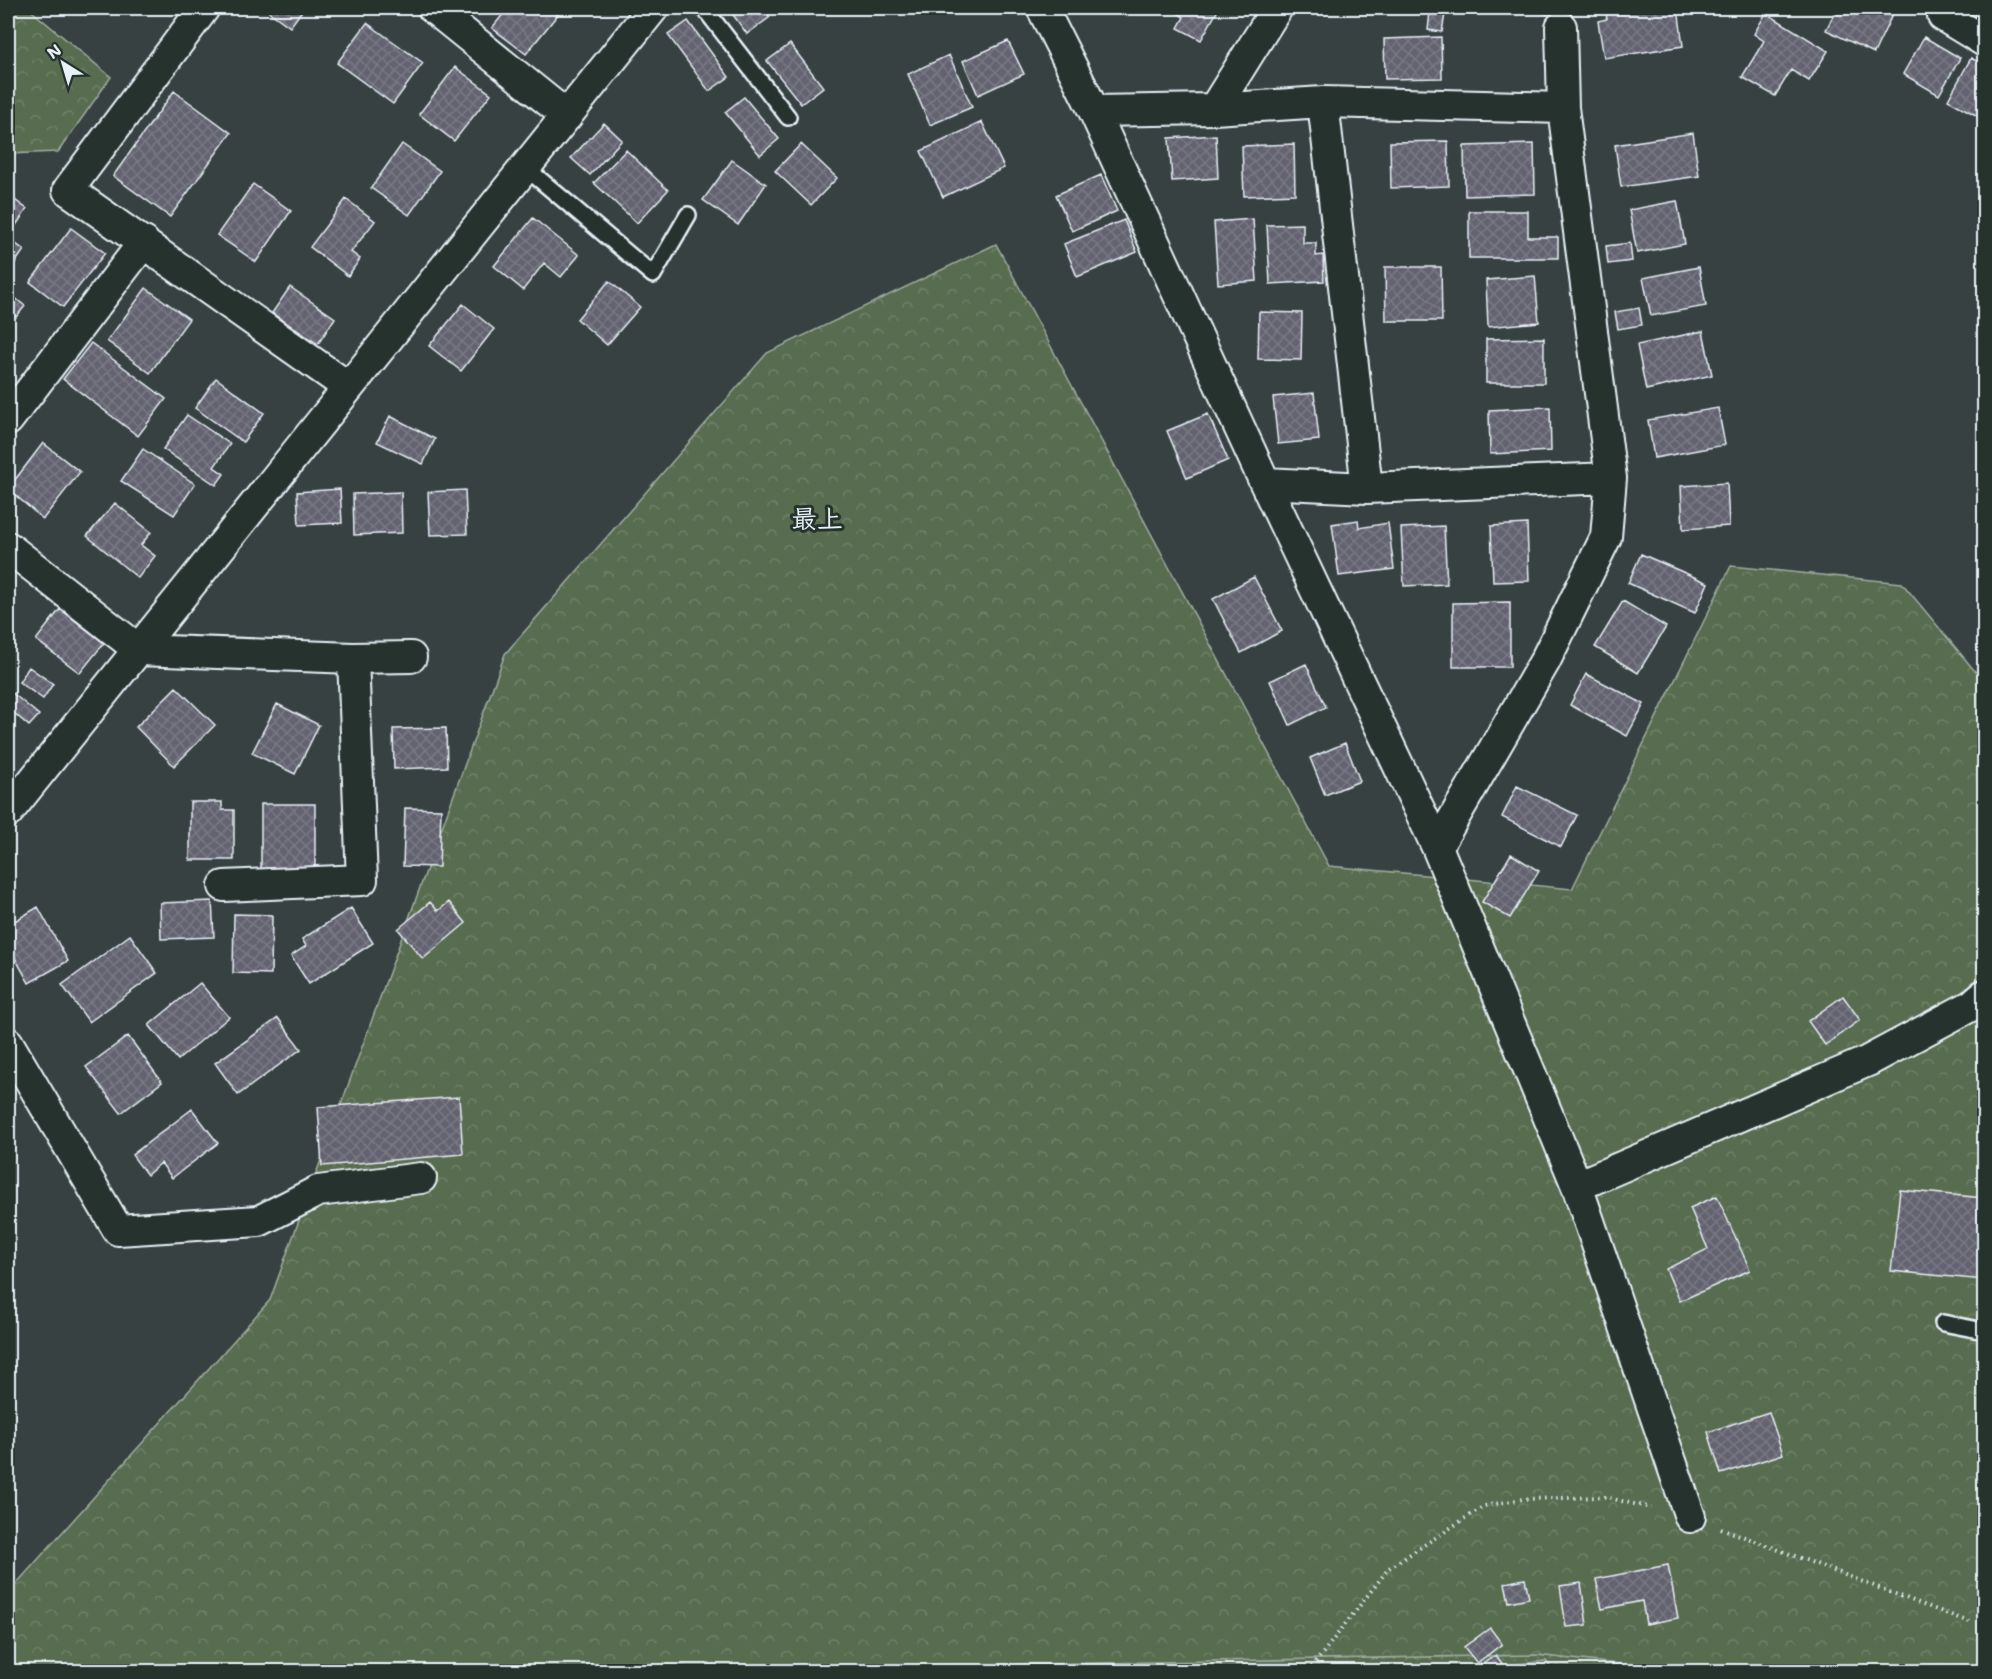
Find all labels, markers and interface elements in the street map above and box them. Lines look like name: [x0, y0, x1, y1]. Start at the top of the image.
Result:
north arrow: [33, 33, 93, 93]
text: N: [43, 39, 66, 64]
district label: 最上: [791, 501, 843, 536]

